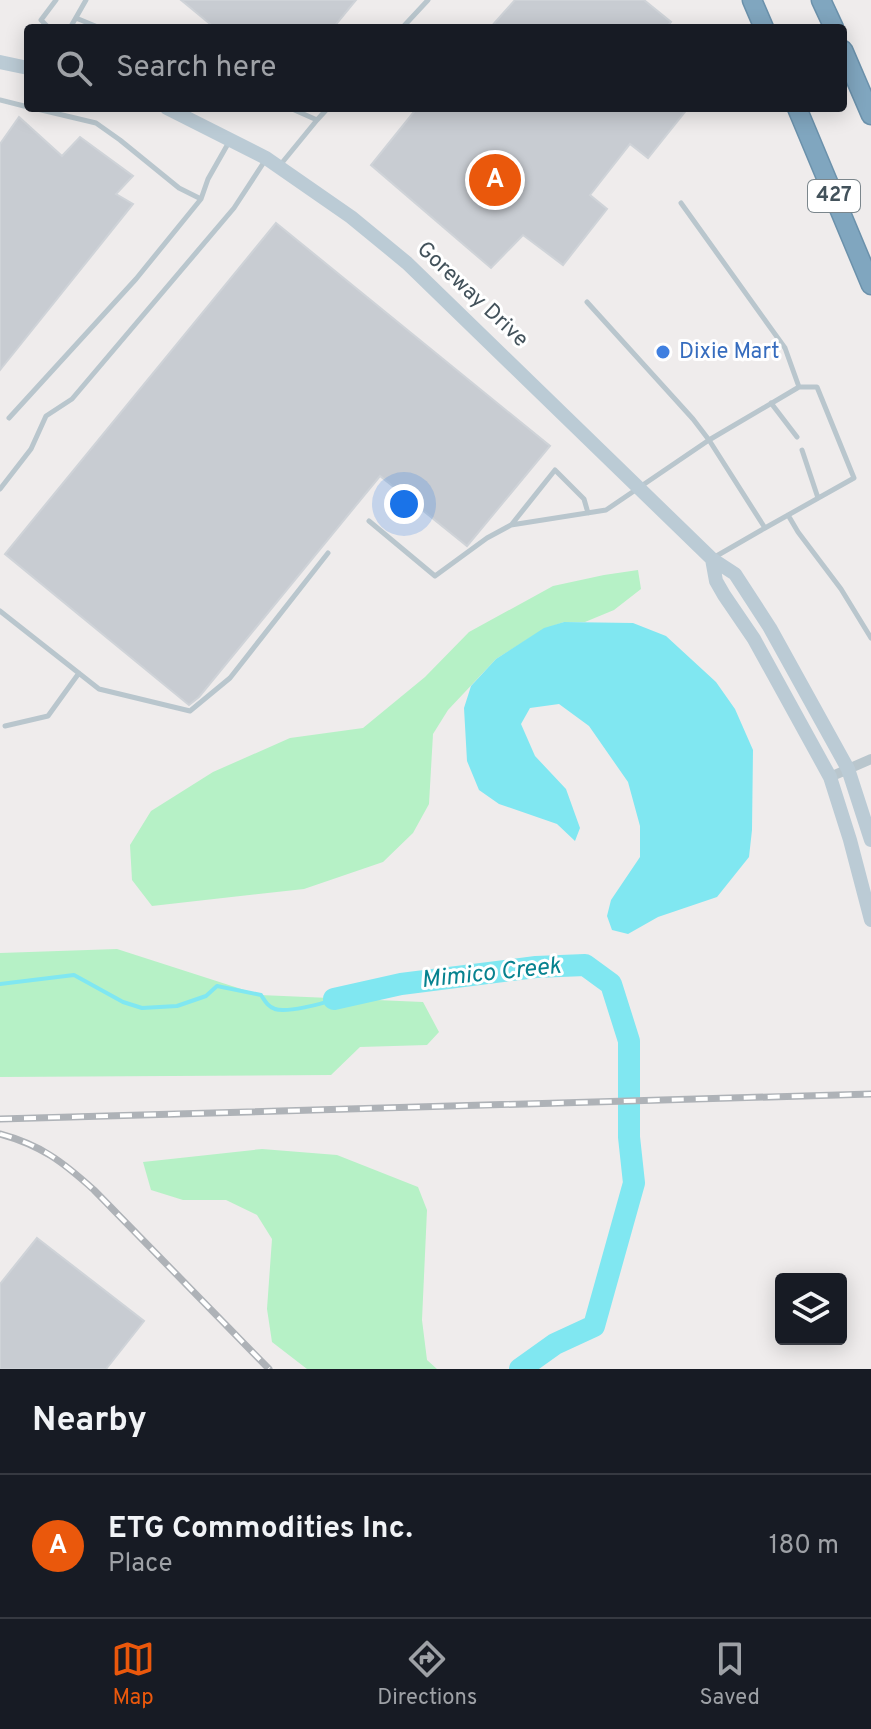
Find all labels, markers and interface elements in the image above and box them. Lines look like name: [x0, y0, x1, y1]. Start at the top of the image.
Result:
search box: [24, 24, 847, 112]
icon: search: [52, 46, 96, 90]
text: Search here: [116, 50, 276, 87]
pin: A: [469, 150, 521, 210]
road number: 427: [808, 180, 860, 212]
street label: Goreway Drive: [411, 236, 533, 354]
place label: Dixie Mart: [679, 339, 780, 366]
marker: Dixie Mart: [654, 343, 672, 361]
your location: [384, 484, 424, 524]
water label: Mimico Creek: [420, 952, 563, 996]
map controls: [775, 1273, 847, 1345]
button: layers: [775, 1273, 847, 1345]
text: Nearby: [32, 1400, 147, 1443]
text: ETG Commodities Inc.: [108, 1511, 413, 1548]
text: A: [49, 1530, 67, 1563]
text: 180 m: [769, 1530, 839, 1563]
text: Place: [108, 1548, 172, 1581]
tab: Map: [111, 1637, 155, 1712]
tab: Directions: [377, 1637, 477, 1712]
tab: Saved: [699, 1637, 760, 1712]

